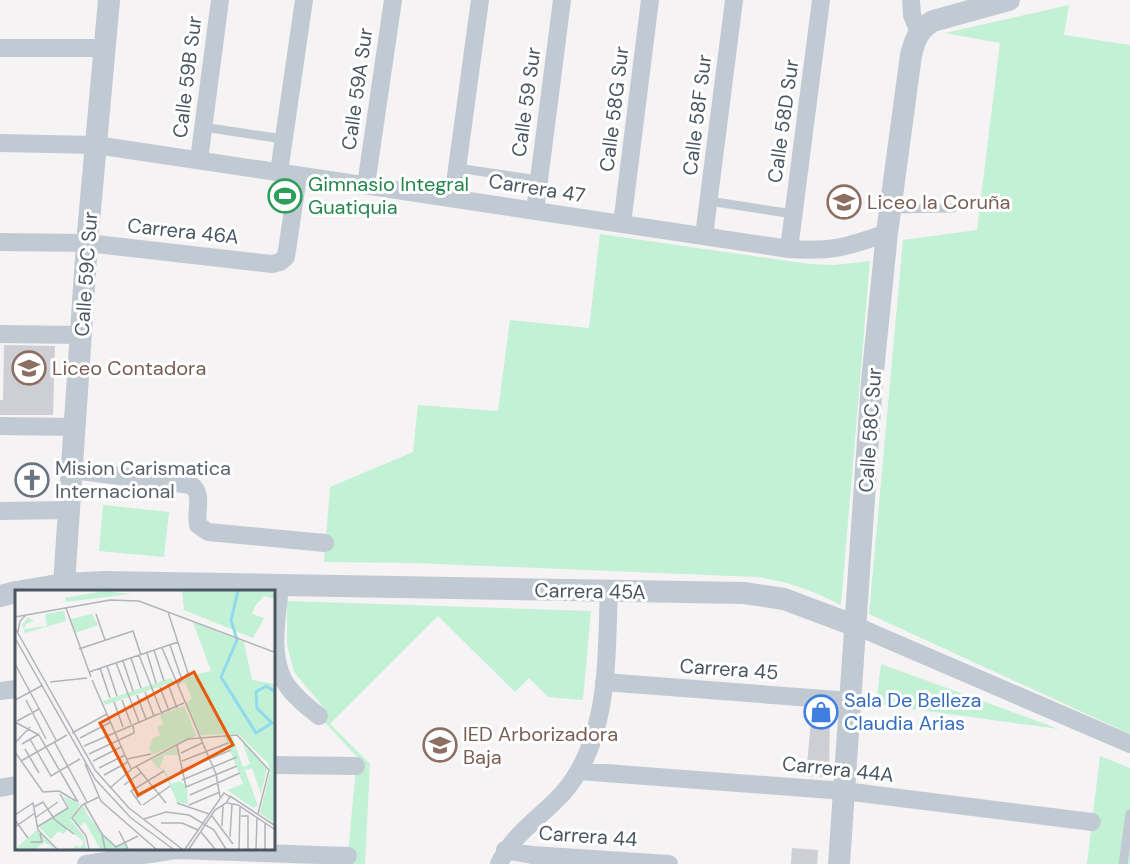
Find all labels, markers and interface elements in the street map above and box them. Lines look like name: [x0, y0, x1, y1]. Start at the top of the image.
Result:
street label: Calle 59B Sur: [167, 14, 207, 140]
street label: Calle 59A Sur: [336, 26, 378, 152]
street label: Calle 59 Sur: [505, 45, 547, 159]
street label: Calle 58G Sur: [593, 45, 635, 173]
street label: Calle 58F Sur: [677, 53, 717, 177]
street label: Calle 58D Sur: [761, 57, 805, 185]
street label: Carrera 47: [487, 168, 587, 208]
place label: Gimnasio Integral Guatiquia: [308, 171, 469, 220]
sports icon: Gimnasio Integral Guatiquia: [267, 178, 303, 214]
school or university icon: Liceo la Coruña: [826, 184, 862, 220]
place label: Liceo la Coruña: [867, 189, 1010, 215]
street label: Calle 59C Sur: [69, 211, 103, 337]
street label: Carrera 46A: [126, 212, 240, 250]
school or university icon: Liceo Contadora: [11, 350, 47, 386]
place label: Liceo Contadora: [52, 355, 206, 381]
street label: Calle 58C Sur: [853, 367, 887, 493]
place label: Mision Carismatica Internacional: [55, 455, 231, 504]
church icon: Mision Carismatica Internacional: [14, 462, 50, 498]
street label: Carrera 45A: [534, 577, 646, 605]
inset map: [15, 590, 274, 849]
street label: Carrera 45: [679, 653, 779, 685]
place label: Sala De Belleza Claudia Arias: [844, 687, 981, 736]
shop icon: Sala De Belleza Claudia Arias: [803, 694, 839, 730]
place label: IED Arborizadora Baja: [463, 721, 618, 770]
school or university icon: IED Arborizadora Baja: [422, 727, 458, 763]
street label: Carrera 44A: [781, 750, 895, 788]
street label: Carrera 44: [538, 820, 638, 852]

